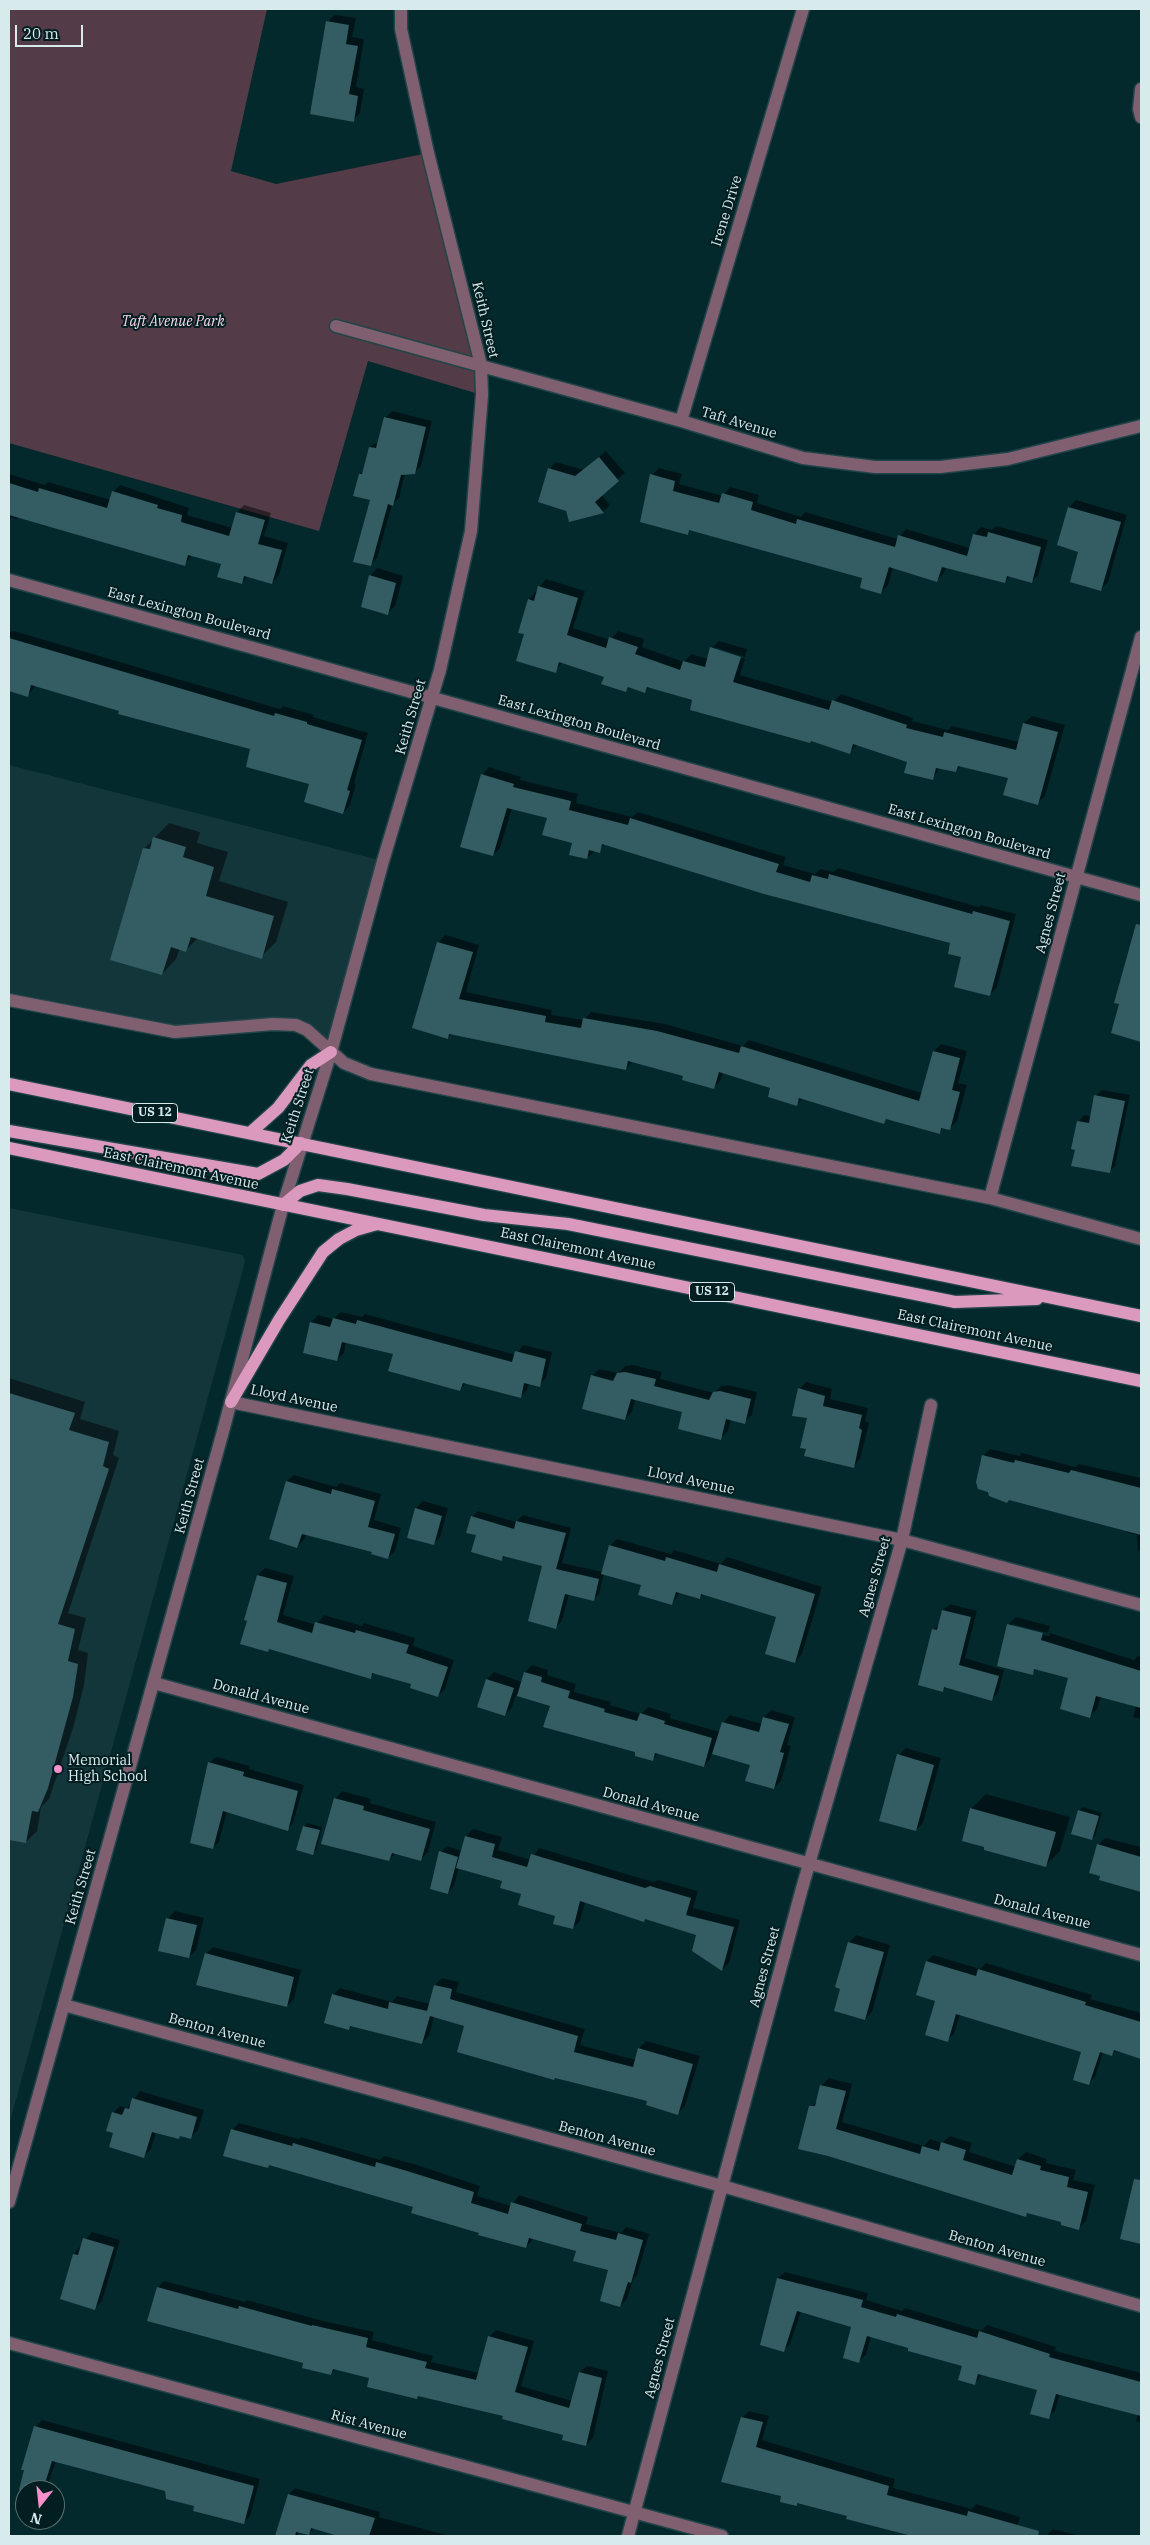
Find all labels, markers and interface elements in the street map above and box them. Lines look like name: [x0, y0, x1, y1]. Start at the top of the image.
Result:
scale bar: [18, 15, 85, 47]
text: 20 m: [23, 24, 59, 43]
street label: Irene Drive: [708, 173, 746, 249]
street label: Keith Street: [468, 280, 502, 360]
park label: Taft Avenue Park: [121, 314, 225, 330]
street label: Taft Avenue: [699, 404, 779, 442]
street label: East Lexington Boulevard: [106, 584, 272, 644]
street label: Keith Street: [392, 677, 430, 757]
street label: East Lexington Boulevard: [496, 692, 662, 754]
street label: East Lexington Boulevard: [886, 801, 1052, 863]
street label: Agnes Street: [1032, 871, 1070, 955]
street label: Keith Street: [278, 1066, 318, 1146]
road number: US 12: [132, 1104, 178, 1122]
street label: East Clairemont Avenue: [102, 1144, 260, 1194]
street label: East Clairemont Avenue: [499, 1224, 657, 1274]
road number: US 12: [690, 1282, 734, 1301]
street label: East Clairemont Avenue: [896, 1306, 1054, 1356]
street label: Lloyd Avenue: [249, 1382, 339, 1416]
street label: Keith Street: [172, 1456, 208, 1536]
street label: Lloyd Avenue: [646, 1464, 736, 1498]
street label: Agnes Street: [855, 1535, 895, 1619]
street label: Donald Avenue: [211, 1676, 311, 1718]
place label: Memorial High School: [68, 1753, 147, 1785]
marker: Memorial High School: [52, 1763, 64, 1775]
street label: Donald Avenue: [601, 1784, 701, 1826]
street label: Keith Street: [62, 1847, 100, 1927]
street label: Donald Avenue: [992, 1891, 1092, 1933]
street label: Agnes Street: [746, 1925, 784, 2009]
street label: Benton Avenue: [166, 2010, 268, 2052]
street label: Benton Avenue: [556, 2118, 658, 2160]
street label: Benton Avenue: [947, 2227, 1047, 2271]
street label: Agnes Street: [641, 2316, 679, 2400]
street label: Rist Avenue: [329, 2407, 409, 2443]
north arrow: [15, 2480, 65, 2530]
text: N: [28, 2508, 44, 2529]

